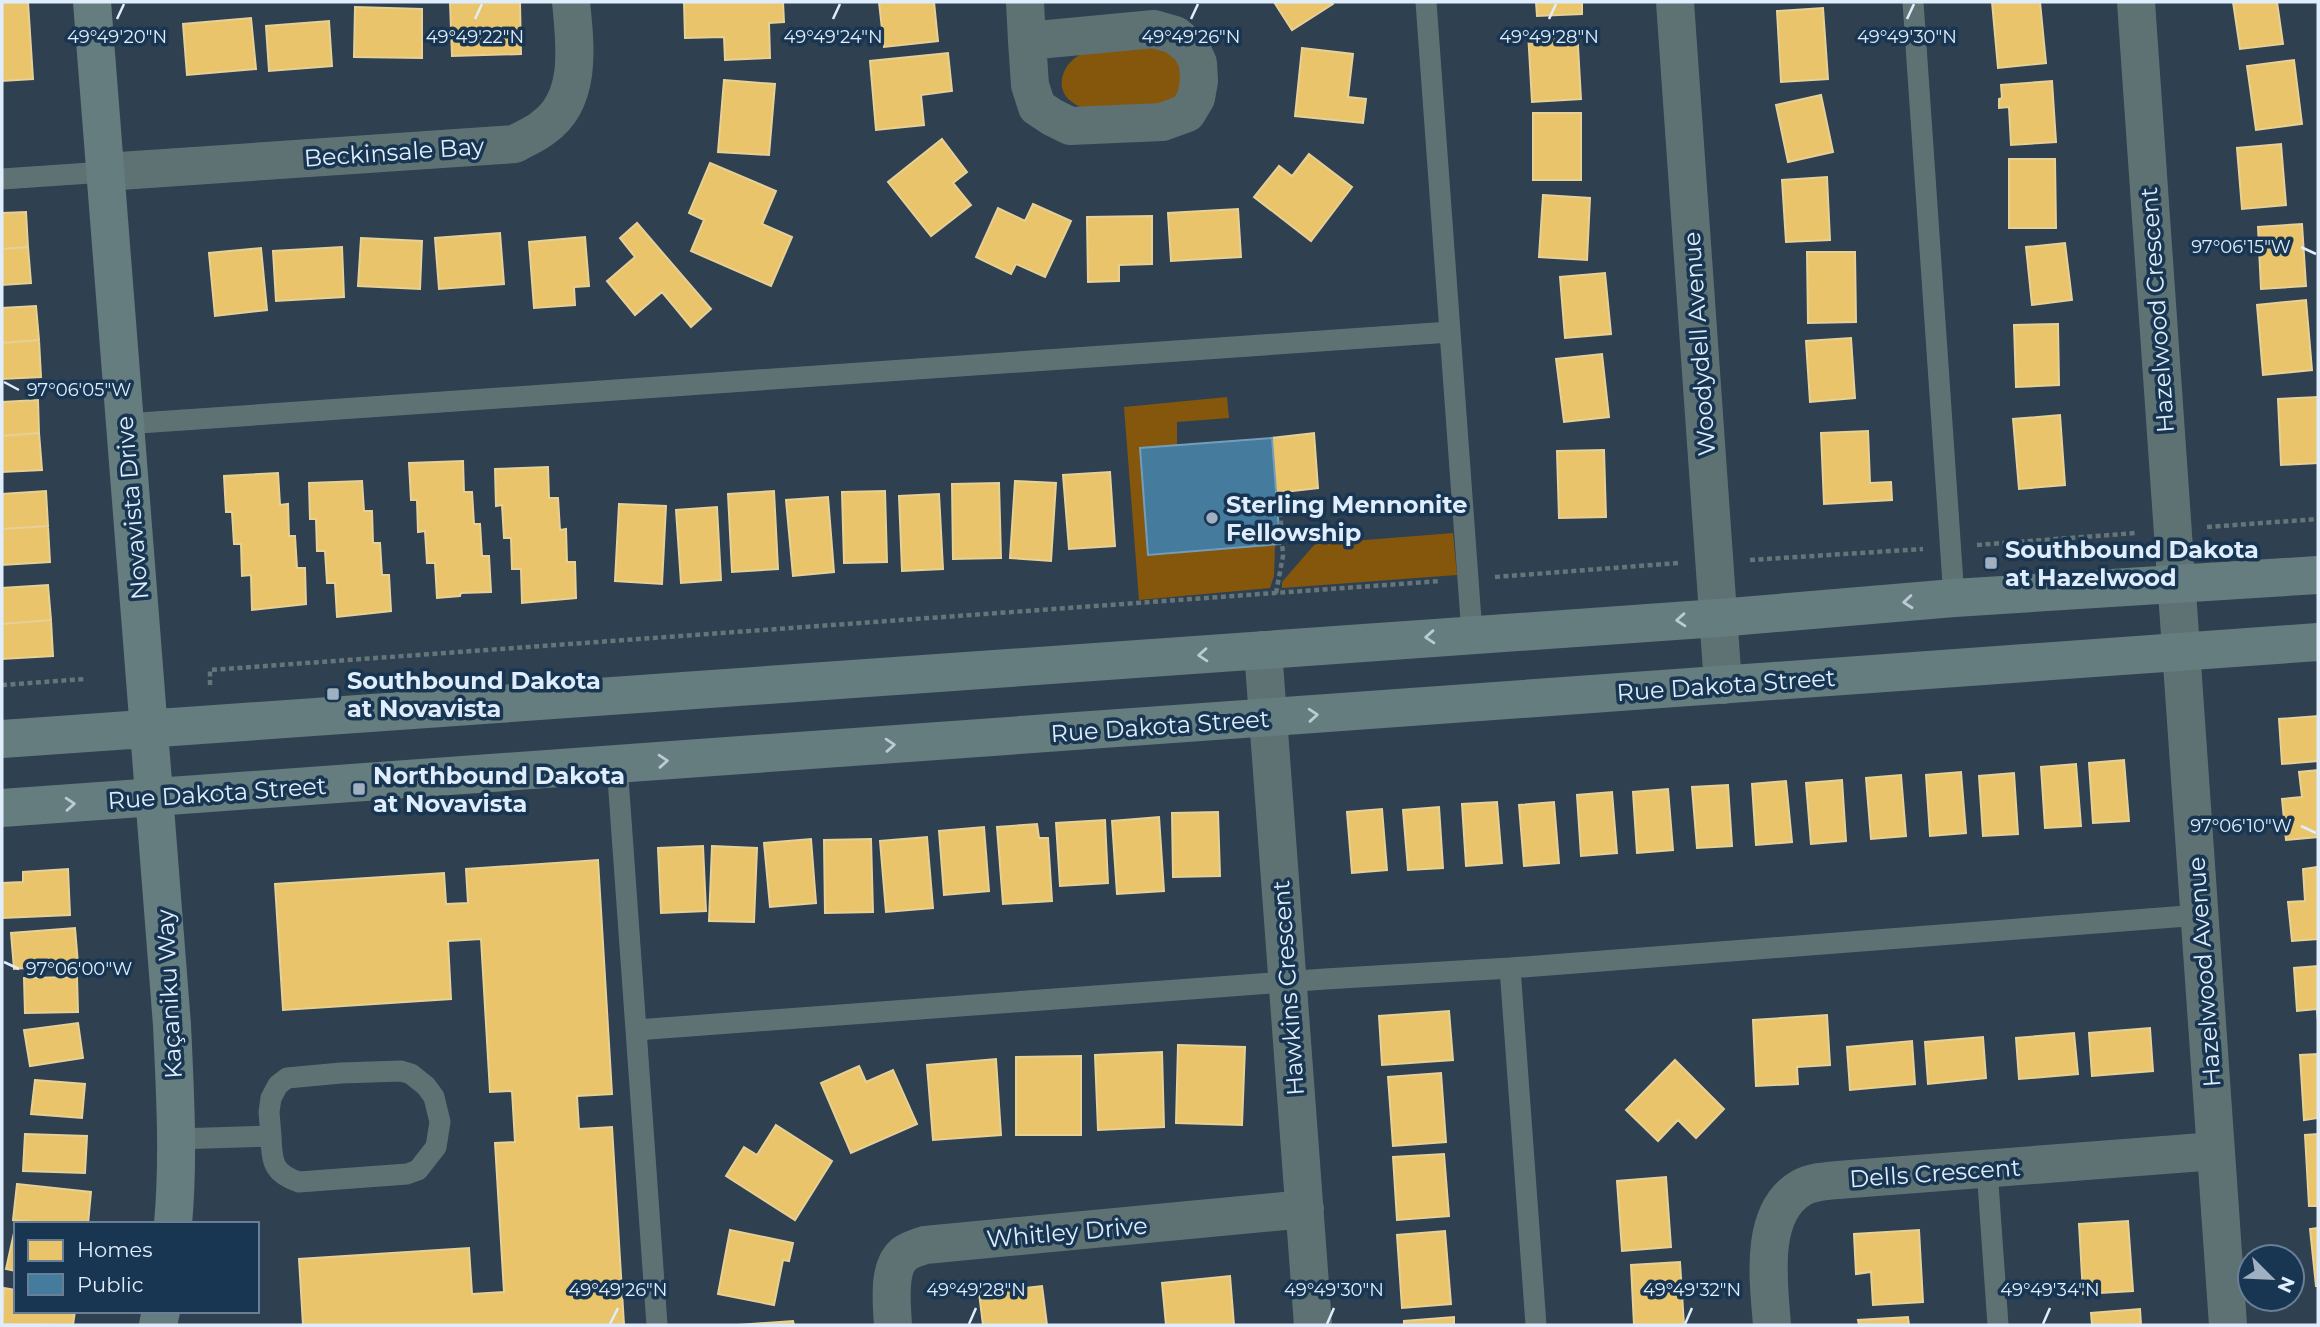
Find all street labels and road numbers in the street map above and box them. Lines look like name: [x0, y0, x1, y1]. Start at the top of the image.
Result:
street label: Beckinsale Bay: [303, 131, 485, 173]
street label: Hazelwood Crescent: [2134, 186, 2180, 434]
street label: Woodydell Avenue: [1677, 231, 1721, 457]
street label: Novavista Drive: [110, 415, 154, 601]
street label: Rue Dakota Street: [1616, 663, 1837, 707]
street label: Rue Dakota Street: [1050, 704, 1271, 748]
street label: Rue Dakota Street: [107, 771, 328, 815]
street label: Hazelwood Avenue: [2181, 856, 2227, 1088]
street label: Hawkins Crescent: [1266, 879, 1310, 1097]
street label: Kaçaniku Way: [150, 908, 188, 1080]
street label: Dells Crescent: [1848, 1153, 2022, 1193]
street label: Whitley Drive: [985, 1211, 1149, 1253]

